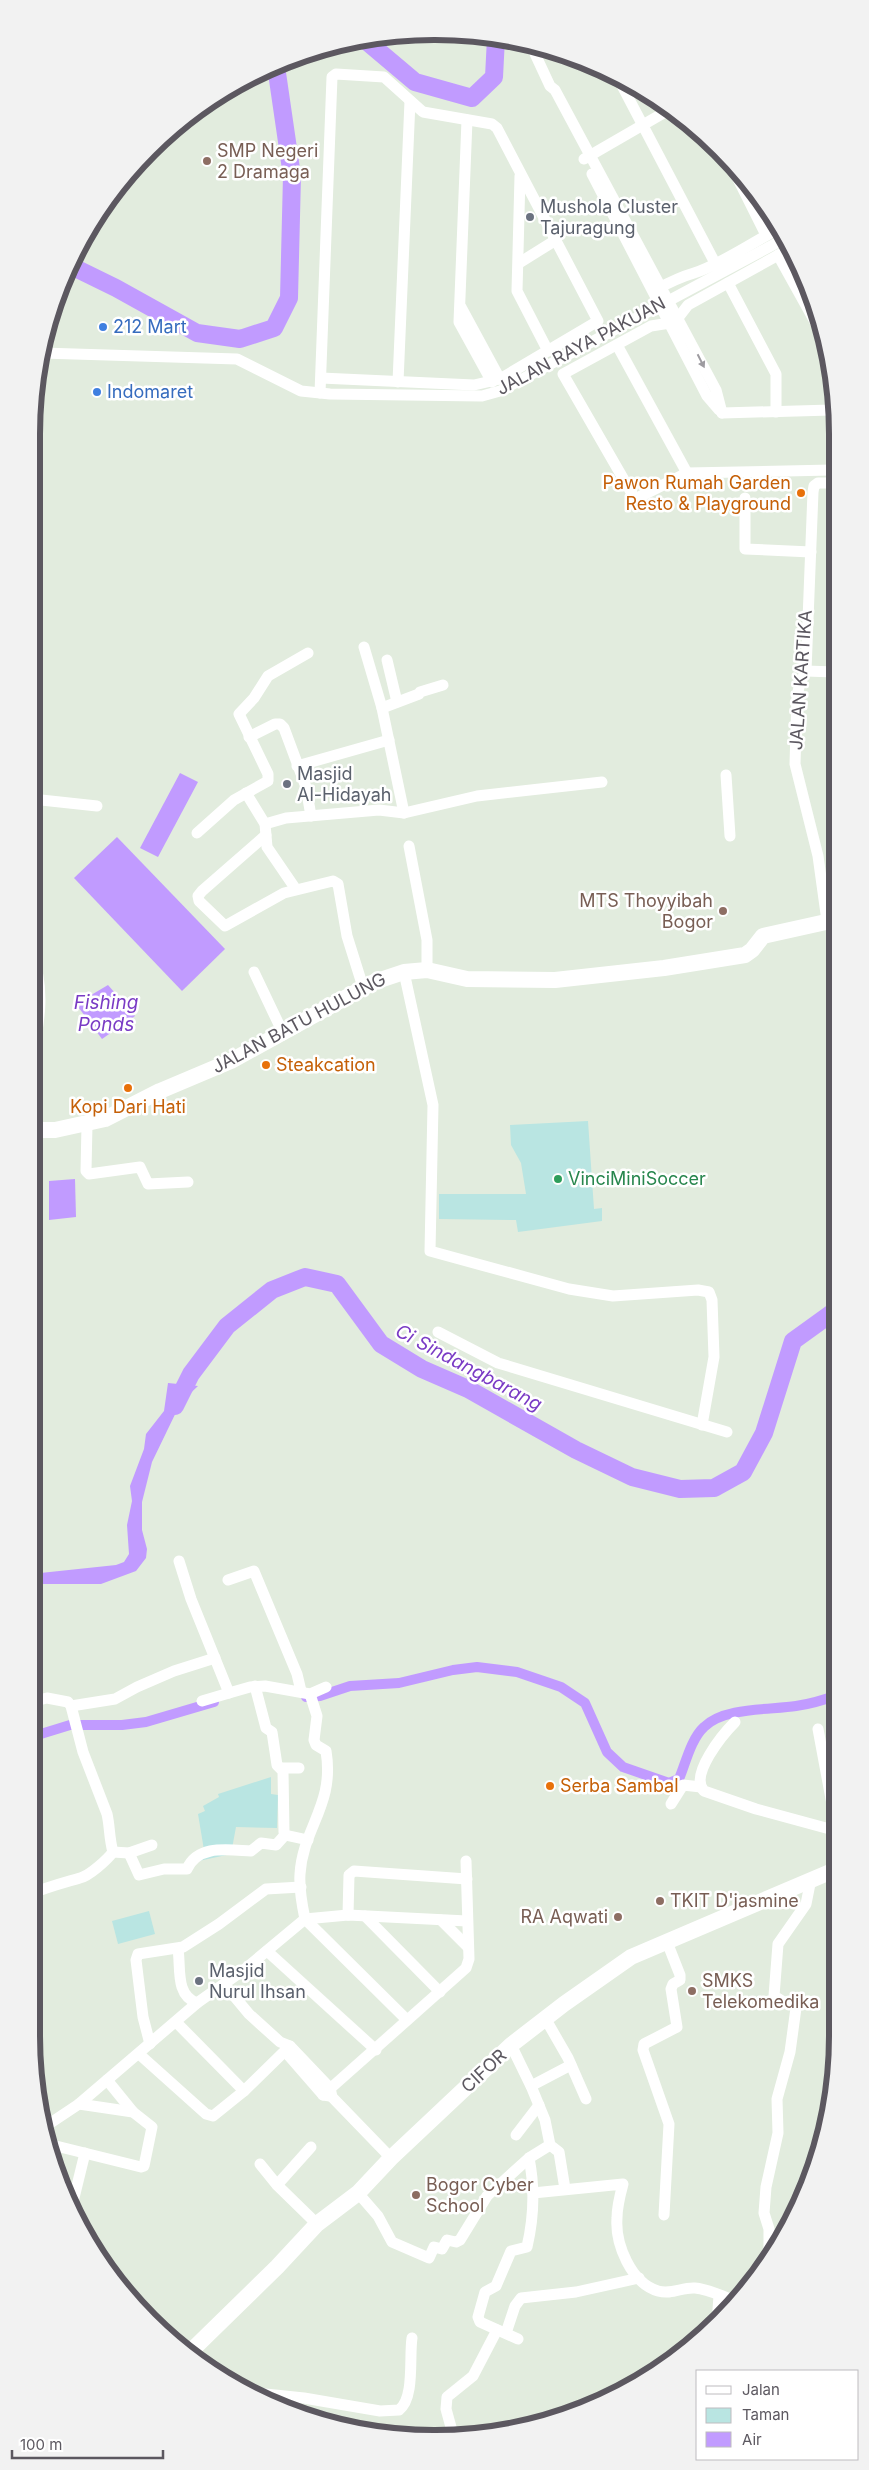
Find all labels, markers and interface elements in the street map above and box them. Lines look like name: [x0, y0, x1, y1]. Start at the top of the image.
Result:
place label: SMP Negeri 2 Dramaga: [217, 140, 318, 182]
marker: SMP Negeri 2 Dramaga: [201, 155, 213, 167]
place label: Mushola Cluster Tajuragung: [540, 196, 678, 238]
marker: Mushola Cluster Tajuragung: [524, 211, 536, 223]
street label: JALAN RAYA PAKUAN: [493, 292, 669, 399]
place label: 212 Mart: [113, 316, 187, 337]
marker: 212 Mart: [97, 321, 109, 333]
one-way arrow: [697, 354, 705, 368]
place label: Indomaret: [107, 381, 193, 402]
marker: Indomaret: [91, 386, 103, 398]
place label: Pawon Rumah Garden Resto & Playground: [603, 472, 791, 514]
marker: Pawon Rumah Garden Resto & Playground: [795, 487, 807, 499]
street label: JALAN KARTIKA: [785, 609, 816, 751]
place label: Masjid Al-Hidayah: [297, 763, 391, 805]
marker: Masjid Al-Hidayah: [281, 778, 293, 790]
place label: MTS Thoyyibah Bogor: [579, 890, 713, 932]
marker: MTS Thoyyibah Bogor: [717, 905, 729, 917]
street label: JALAN BATU HULUNG: [208, 968, 389, 1077]
water label: Fishing Ponds: [74, 991, 139, 1036]
place label: Steakcation: [276, 1054, 376, 1075]
marker: Steakcation: [260, 1059, 272, 1071]
marker: Kopi Dari Hati: [122, 1082, 134, 1094]
place label: Kopi Dari Hati: [70, 1096, 186, 1117]
place label: VinciMiniSoccer: [568, 1168, 706, 1189]
marker: VinciMiniSoccer: [552, 1173, 564, 1185]
water label: Ci Sindangbarang: [392, 1319, 546, 1416]
place label: Serba Sambal: [560, 1775, 679, 1796]
marker: Serba Sambal: [544, 1780, 556, 1792]
place label: TKIT D'jasmine: [670, 1890, 799, 1911]
marker: TKIT D'jasmine: [654, 1895, 666, 1907]
place label: RA Aqwati: [520, 1906, 608, 1927]
marker: RA Aqwati: [612, 1911, 624, 1923]
place label: Masjid Nurul Ihsan: [209, 1960, 306, 2002]
place label: SMKS Telekomedika: [702, 1970, 819, 2012]
marker: Masjid Nurul Ihsan: [193, 1975, 205, 1987]
marker: SMKS Telekomedika: [686, 1985, 698, 1997]
street label: CIFOR: [457, 2044, 511, 2097]
place label: Bogor Cyber School: [426, 2174, 534, 2216]
marker: Bogor Cyber School: [410, 2189, 422, 2201]
legend: [696, 2370, 859, 2460]
text: Jalan: [742, 2380, 780, 2399]
text: Taman: [742, 2405, 789, 2424]
scale bar: [12, 2428, 164, 2460]
text: Air: [742, 2430, 762, 2449]
text: 100 m: [20, 2435, 62, 2454]

